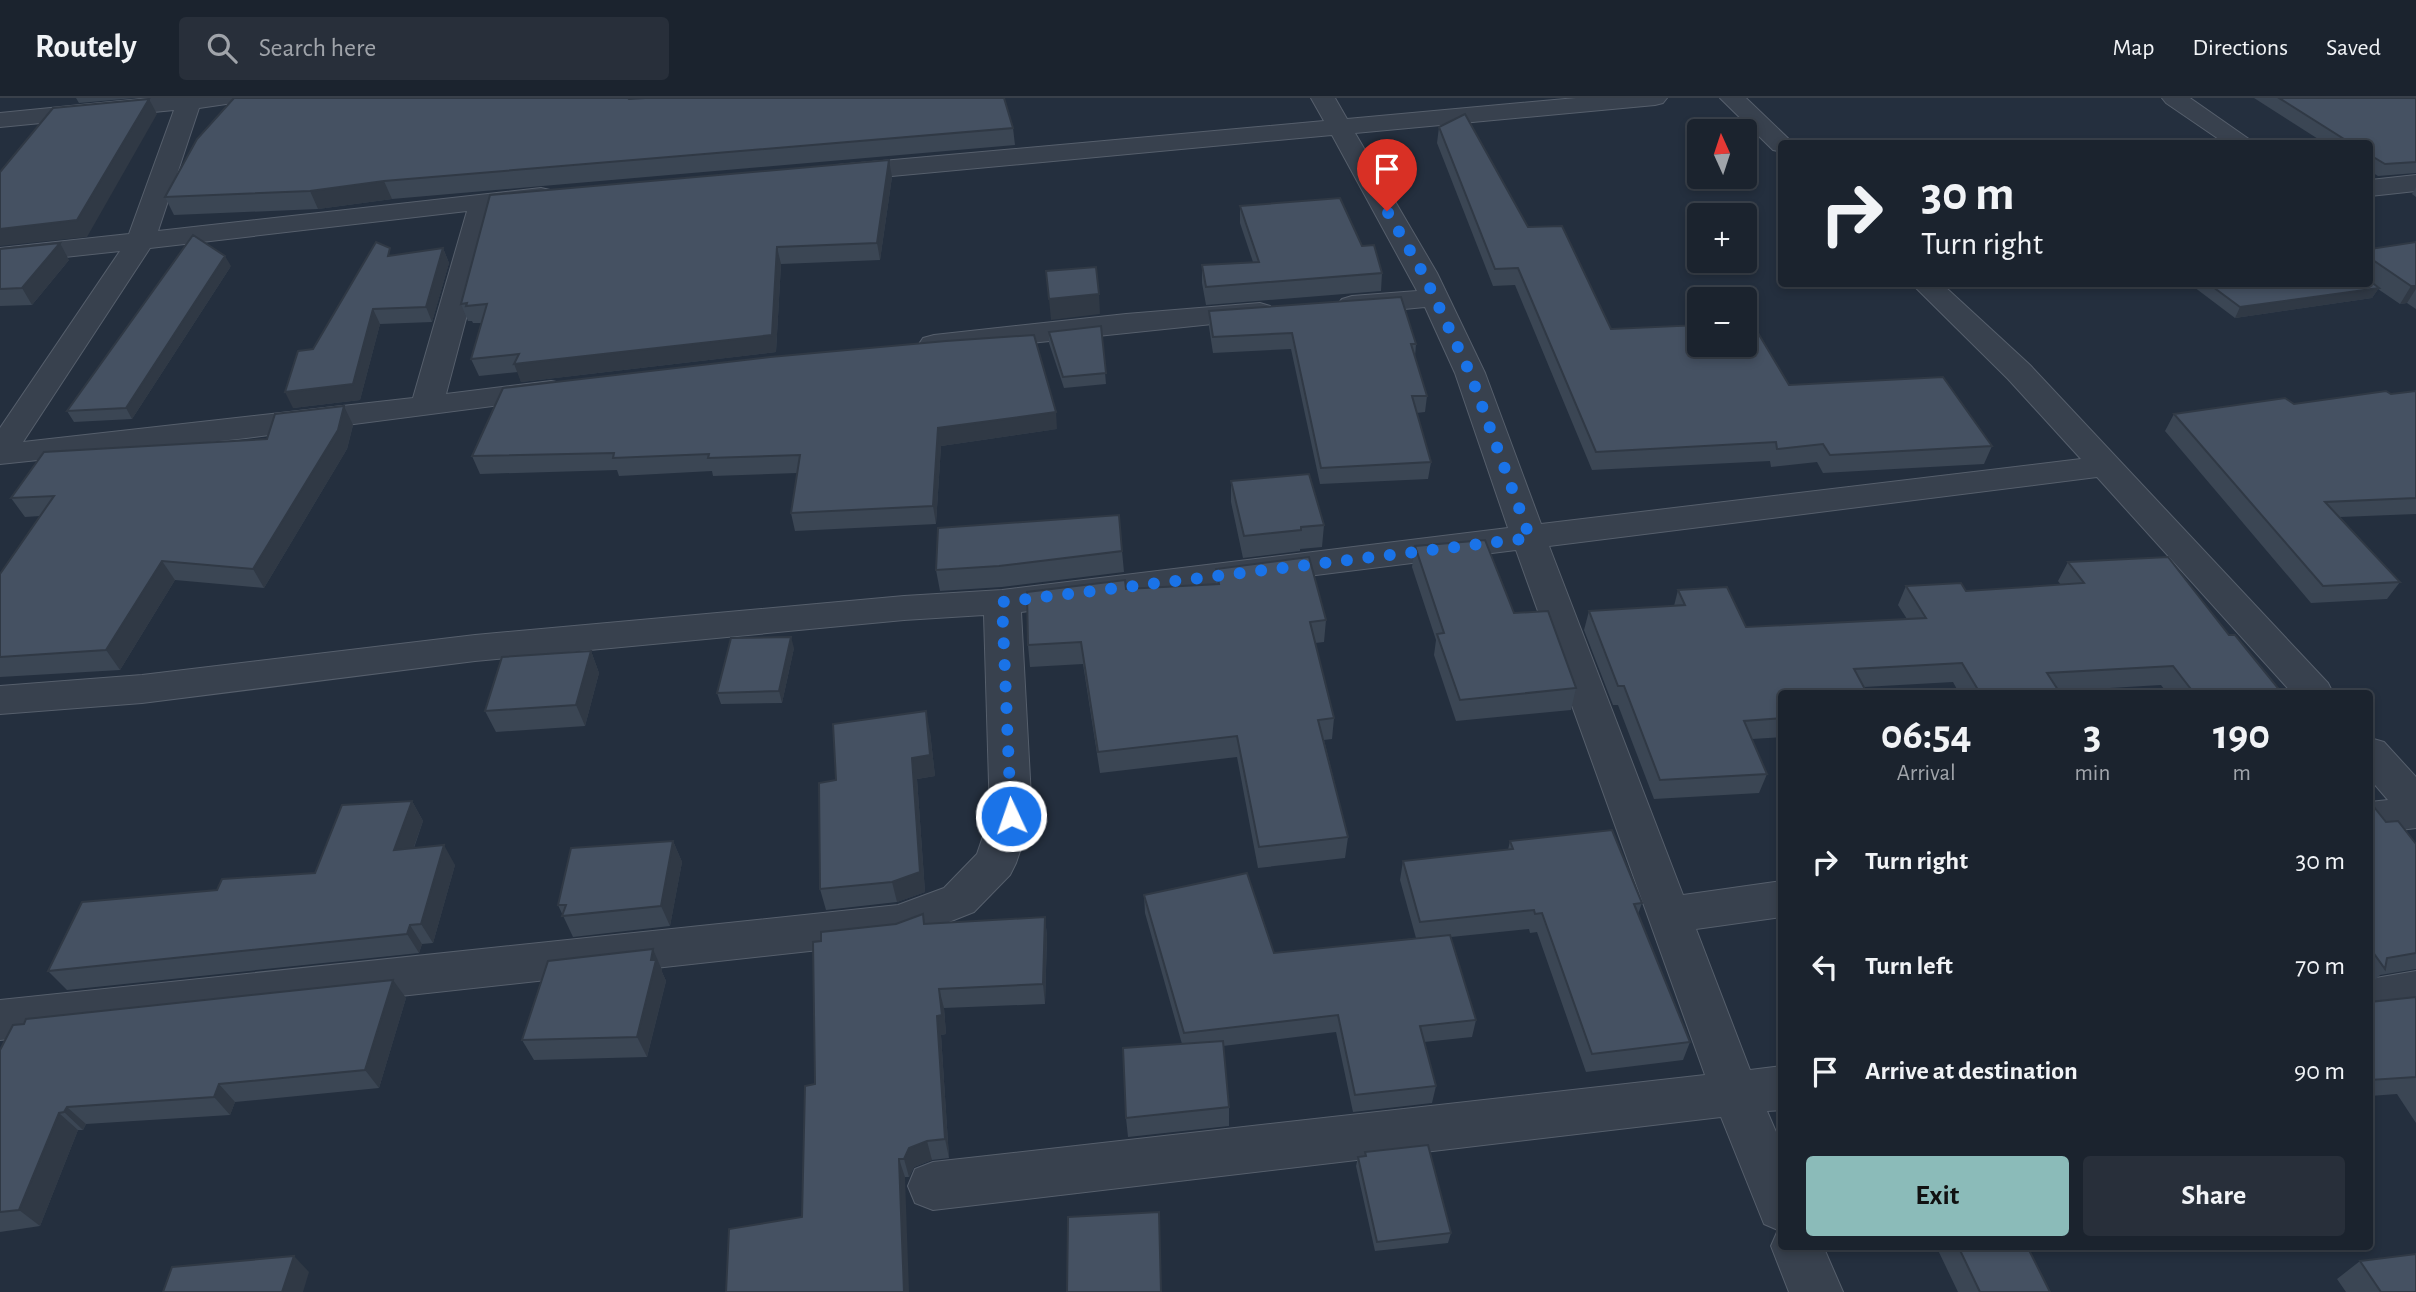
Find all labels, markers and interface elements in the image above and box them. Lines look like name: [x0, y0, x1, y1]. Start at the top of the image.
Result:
search box: [179, 17, 669, 80]
icon: search: [203, 29, 241, 67]
text: Routely: [35, 31, 137, 64]
text: Search here: [259, 35, 376, 61]
text: Map: [2112, 36, 2154, 60]
text: Directions: [2192, 36, 2288, 60]
text: Saved: [2326, 36, 2381, 60]
north arrow: [1687, 119, 1757, 189]
map controls: [1687, 119, 1757, 357]
pin: [1357, 139, 1417, 211]
icon: arrive: [1368, 150, 1406, 188]
icon: right: [1806, 168, 1897, 259]
text: 30 m: [1921, 170, 2015, 219]
button: +: [1687, 203, 1757, 273]
text: Turn right: [1921, 228, 2043, 260]
button: −: [1687, 287, 1757, 357]
text: 06:54: [1881, 714, 1972, 756]
text: 3: [2083, 714, 2101, 756]
text: 190: [2213, 714, 2270, 756]
text: Arrival: [1897, 762, 1956, 785]
text: min: [2074, 762, 2110, 785]
text: m: [2232, 762, 2251, 785]
position arrow: [974, 779, 1048, 853]
icon: right: [1806, 843, 1844, 881]
text: Turn right: [1865, 848, 1968, 874]
text: 30 m: [2295, 848, 2345, 874]
icon: left: [1806, 948, 1844, 986]
text: Turn left: [1865, 953, 1953, 979]
text: 70 m: [2295, 953, 2345, 979]
icon: arrive: [1806, 1053, 1844, 1091]
text: Arrive at destination: [1865, 1058, 2078, 1084]
text: 90 m: [2294, 1058, 2345, 1084]
button: Exit: [1806, 1156, 2069, 1236]
button: Share: [2083, 1156, 2345, 1236]

